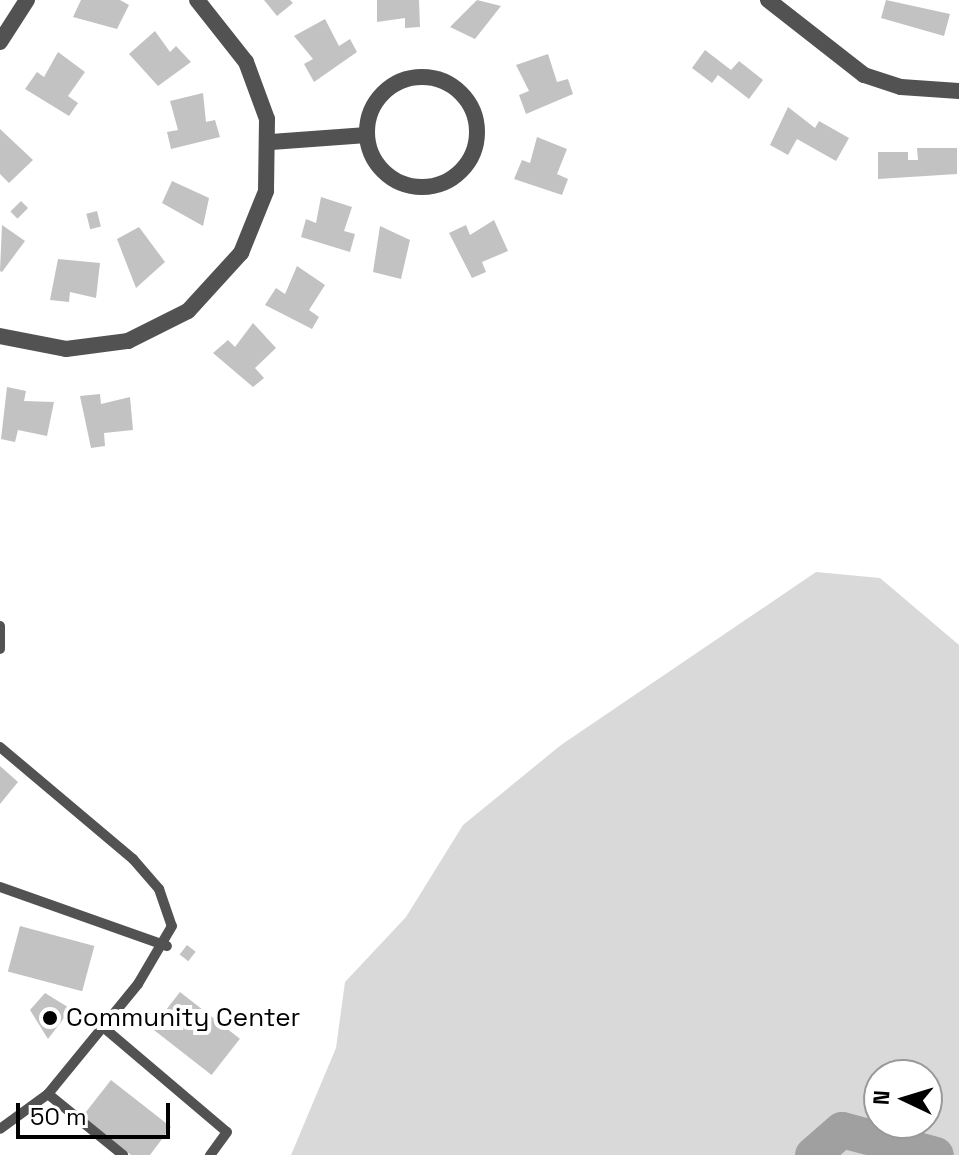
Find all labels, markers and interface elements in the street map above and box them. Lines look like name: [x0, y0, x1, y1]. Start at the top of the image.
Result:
place label: Community Center: [66, 1002, 300, 1034]
marker: Community Center: [41, 1009, 59, 1027]
north arrow: [863, 1059, 943, 1139]
scale bar: [20, 1087, 174, 1137]
text: N: [867, 1089, 896, 1106]
text: 50 m: [30, 1101, 87, 1132]

